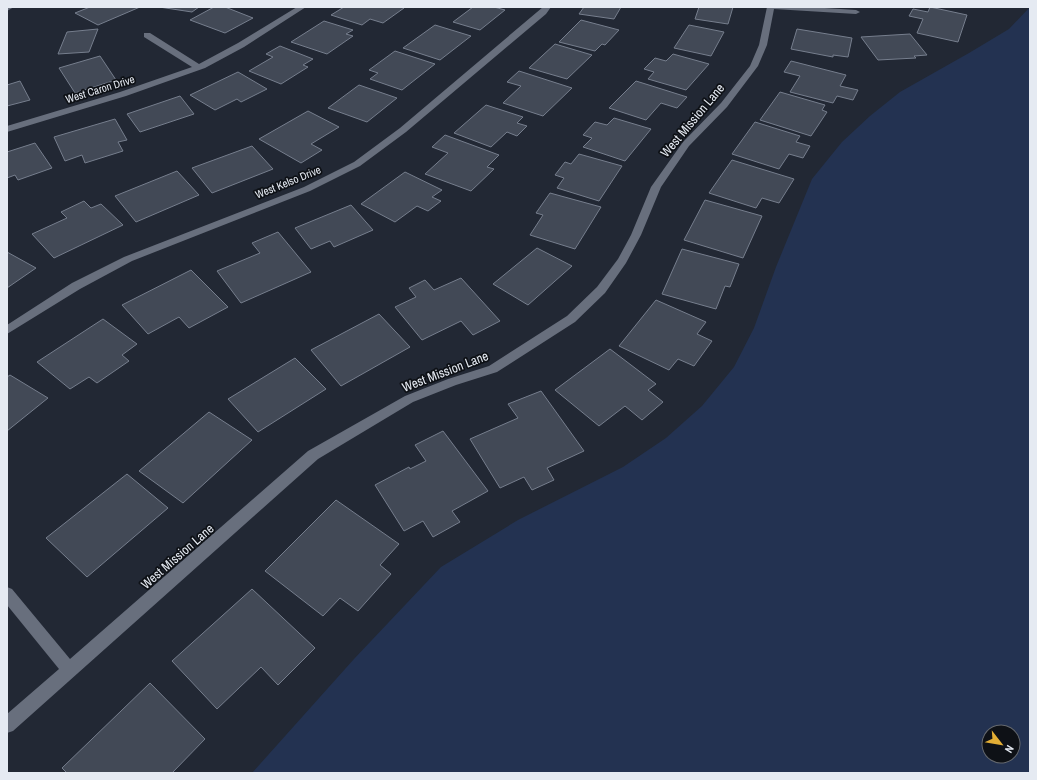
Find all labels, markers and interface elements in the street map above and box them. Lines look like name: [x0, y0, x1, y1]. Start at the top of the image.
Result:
street label: West Caron Drive: [64, 72, 136, 106]
street label: West Mission Lane: [657, 80, 728, 161]
street label: West Kelso Drive: [253, 162, 323, 202]
street label: West Mission Lane: [400, 347, 491, 396]
street label: West Mission Lane: [137, 520, 217, 593]
north arrow: [981, 724, 1021, 764]
text: N: [1002, 743, 1017, 756]

